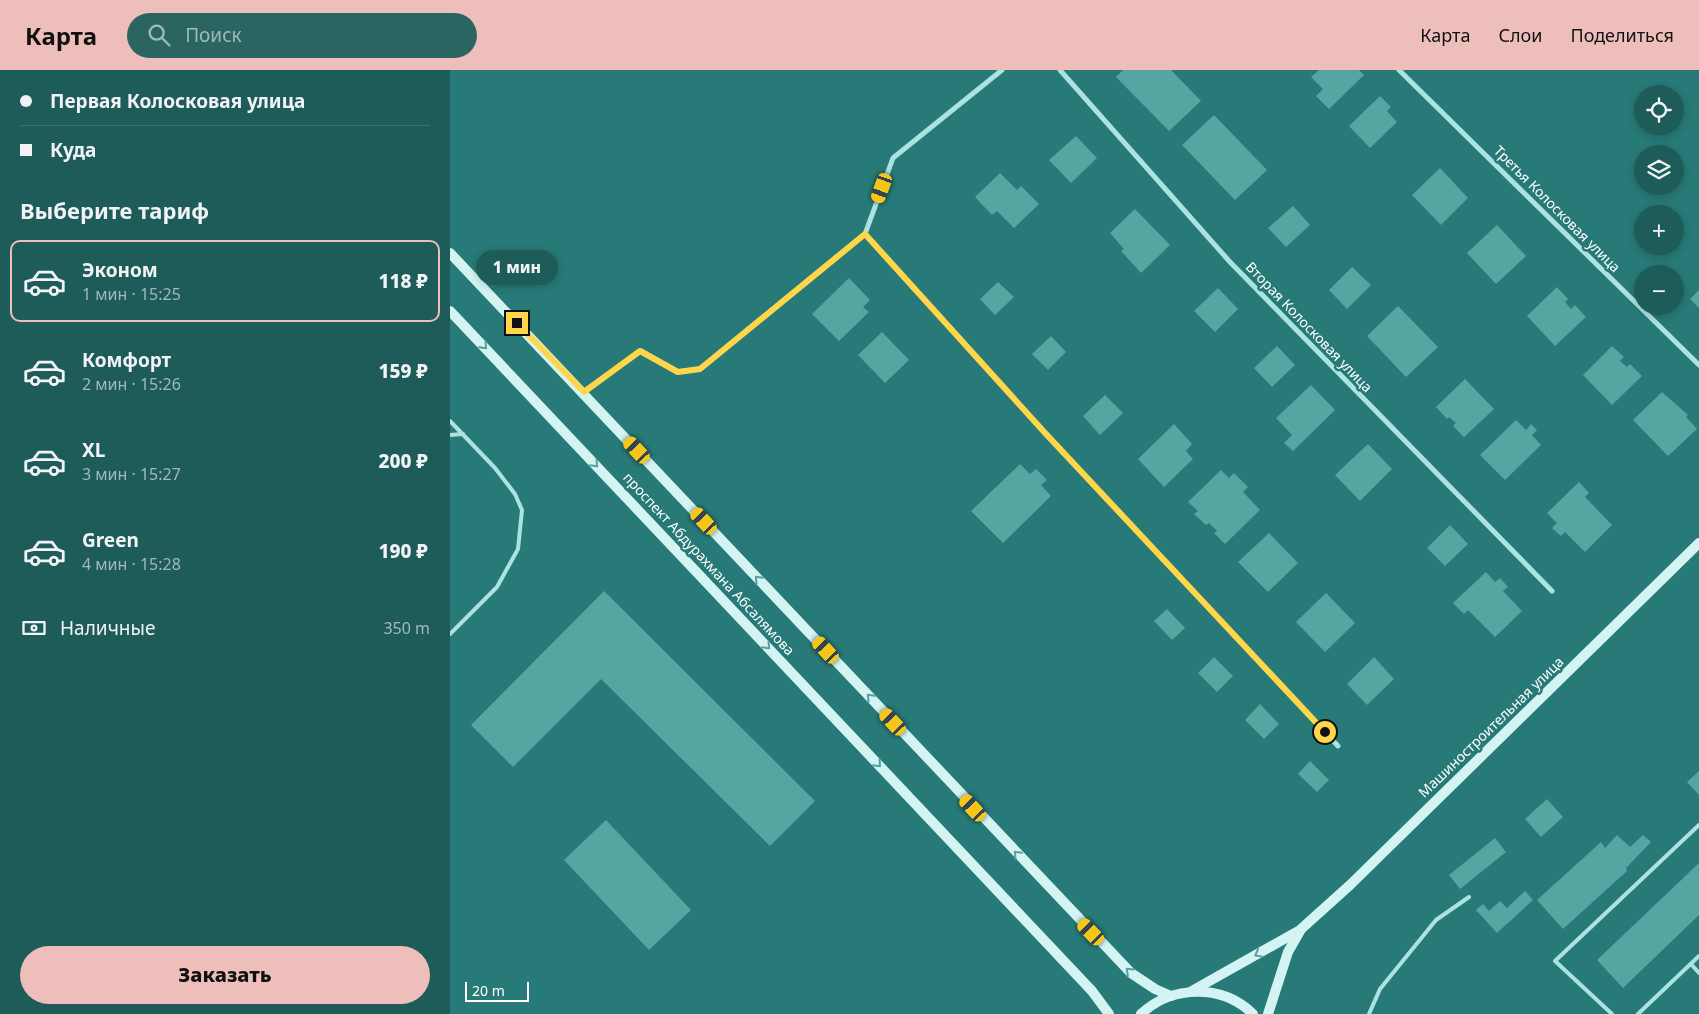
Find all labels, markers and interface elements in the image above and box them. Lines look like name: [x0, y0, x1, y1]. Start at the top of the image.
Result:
search box: [127, 13, 477, 58]
text: Карта: [25, 19, 97, 52]
icon: search: [145, 21, 173, 49]
text: Поиск: [185, 22, 242, 48]
text: Карта: [1420, 23, 1470, 47]
text: Слои: [1498, 23, 1542, 47]
text: Поделиться: [1570, 23, 1674, 47]
map controls: [1634, 85, 1684, 315]
button: locate: [1634, 85, 1684, 135]
text: Первая Колосковая улица: [50, 88, 305, 114]
text: Куда: [50, 137, 96, 163]
street label: Третья Колосковая улица: [1490, 141, 1625, 276]
button: layers: [1634, 145, 1684, 195]
car: [869, 171, 894, 205]
text: Выберите тариф: [20, 195, 209, 225]
button: +: [1634, 205, 1684, 255]
callout: 1 мин: [476, 250, 558, 286]
text: 1 мин: [493, 256, 541, 278]
text: Эконом: [82, 257, 158, 283]
street label: Вторая Колосковая улица: [1242, 257, 1377, 396]
icon: car: [22, 259, 67, 304]
button: −: [1634, 265, 1684, 315]
text: 118 ₽: [378, 268, 428, 294]
text: 1 мин · 15:25: [82, 283, 181, 305]
route end: [506, 312, 528, 334]
one-way arrow: [478, 340, 487, 349]
text: Комфорт: [82, 347, 171, 373]
icon: car: [22, 349, 67, 394]
text: 159 ₽: [378, 358, 428, 384]
text: 2 мин · 15:26: [82, 373, 181, 395]
car: [621, 434, 652, 466]
text: XL: [82, 437, 105, 463]
icon: car: [22, 439, 67, 484]
text: 200 ₽: [378, 448, 428, 474]
one-way arrow: [589, 459, 598, 468]
text: 3 мин · 15:27: [82, 463, 181, 485]
street label: проспект Абдурахмана Абсалямова: [619, 468, 799, 659]
car: [688, 505, 719, 537]
text: Green: [82, 527, 139, 553]
icon: car: [22, 529, 67, 574]
text: 190 ₽: [378, 538, 428, 564]
text: 4 мин · 15:28: [82, 553, 181, 575]
one-way arrow: [755, 576, 764, 585]
icon: cash: [20, 614, 48, 642]
text: Наличные: [60, 615, 155, 641]
text: 350 m: [383, 617, 430, 639]
car: [810, 634, 841, 666]
one-way arrow: [761, 640, 770, 649]
street label: Машиностроительная улица: [1414, 652, 1567, 801]
one-way arrow: [867, 694, 876, 703]
car: [877, 706, 908, 738]
route start: [1314, 721, 1336, 743]
one-way arrow: [872, 758, 881, 767]
car: [957, 792, 988, 824]
one-way arrow: [1014, 851, 1023, 860]
car: [1075, 916, 1106, 948]
button: Заказать: [20, 946, 430, 1004]
one-way arrow: [1254, 948, 1263, 958]
one-way arrow: [1126, 968, 1135, 977]
scale bar: [465, 979, 529, 1002]
text: 20 m: [472, 981, 505, 1000]

